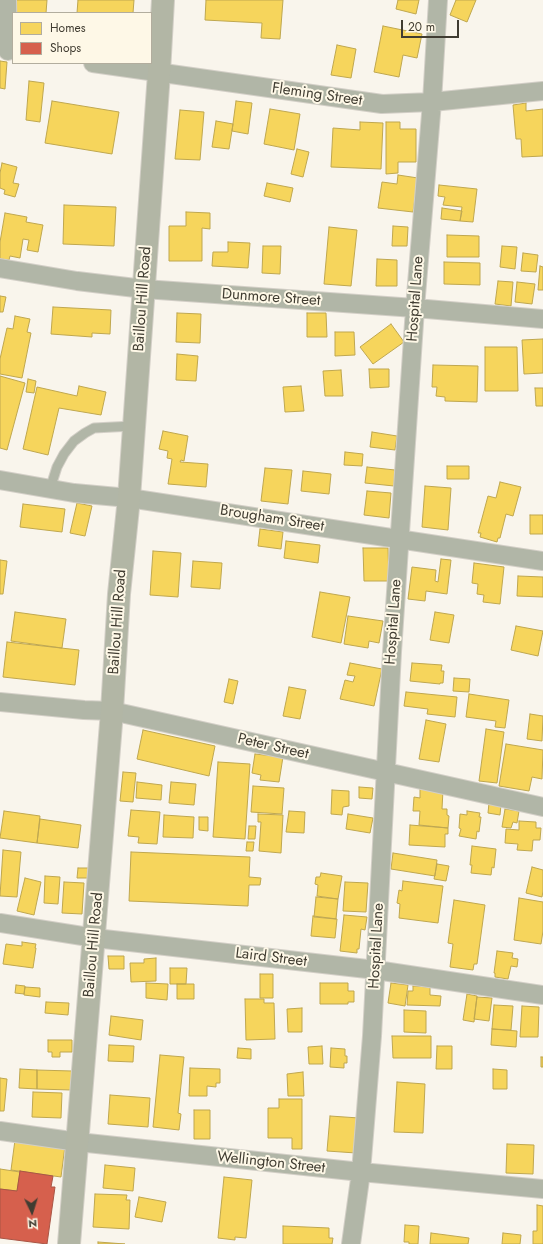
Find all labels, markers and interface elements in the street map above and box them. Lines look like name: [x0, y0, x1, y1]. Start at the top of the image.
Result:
legend: [12, 12, 152, 64]
scale bar: [403, 12, 461, 38]
text: 20 m: [408, 18, 435, 36]
text: Homes: [50, 19, 86, 37]
text: Shops: [50, 39, 81, 57]
street label: Fleming Street: [271, 80, 363, 110]
street label: Baillou Hill Road: [130, 246, 156, 352]
street label: Hospital Lane: [404, 256, 428, 342]
street label: Dunmore Street: [221, 286, 321, 310]
street label: Brougham Street: [219, 502, 325, 536]
street label: Baillou Hill Road: [105, 569, 131, 675]
street label: Hospital Lane: [382, 579, 406, 665]
street label: Peter Street: [236, 730, 310, 764]
street label: Baillou Hill Road: [80, 892, 108, 998]
street label: Hospital Lane: [366, 903, 388, 989]
street label: Laird Street: [234, 945, 308, 971]
street label: Wellington Street: [216, 1148, 326, 1178]
north arrow: [12, 1192, 52, 1232]
text: N: [28, 1216, 38, 1232]

